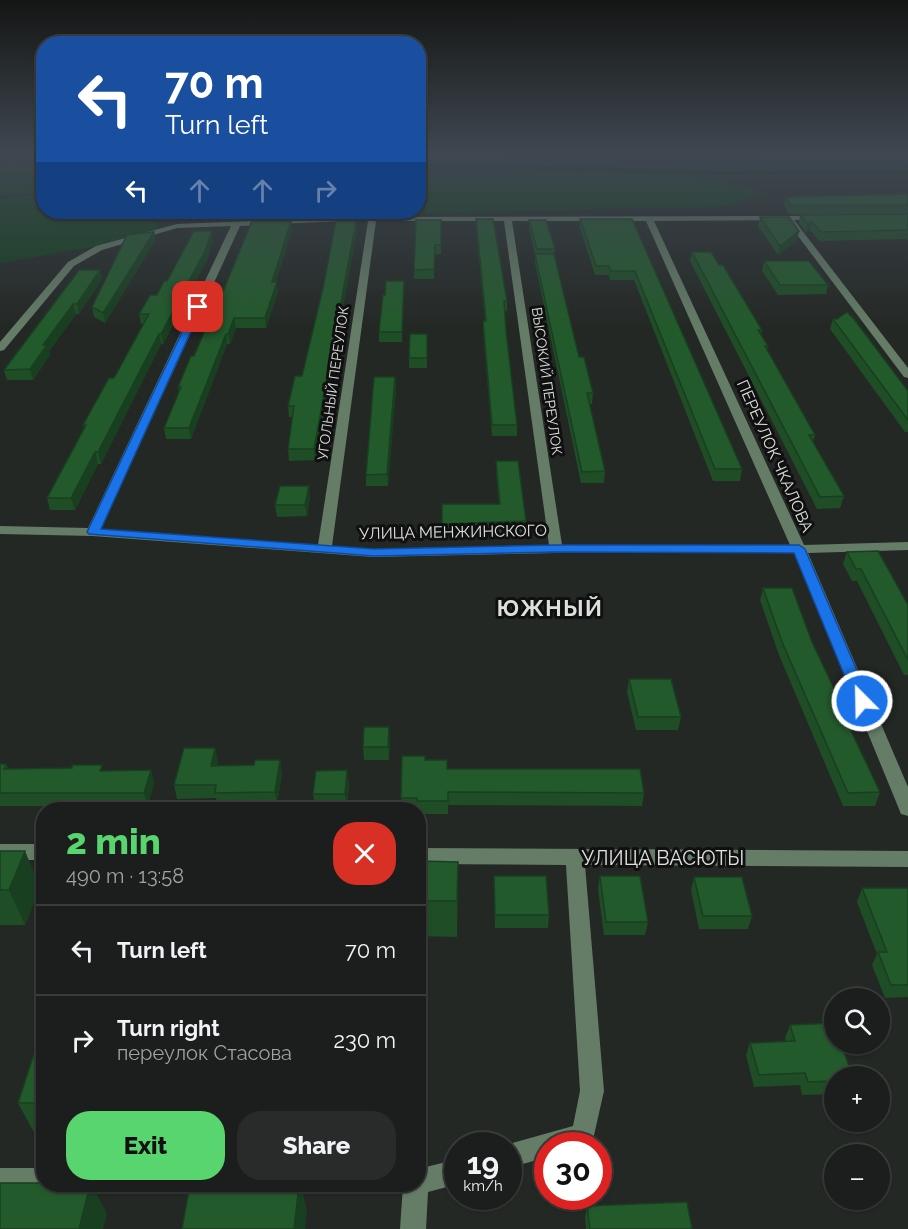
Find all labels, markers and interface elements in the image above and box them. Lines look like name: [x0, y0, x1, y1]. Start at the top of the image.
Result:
text: 70 m: [165, 59, 264, 108]
icon: left: [66, 60, 144, 138]
text: Turn left: [165, 109, 268, 140]
icon: left: [120, 174, 153, 207]
icon: ahead: [183, 174, 216, 207]
icon: ahead: [246, 174, 279, 207]
icon: right: [309, 174, 342, 207]
pin: [172, 281, 223, 332]
icon: arrive: [181, 290, 214, 323]
street label: УГОЛЬНЫЙ ПЕРЕУЛОК: [313, 305, 352, 461]
street label: ВЫСОКИЙ ПЕРЕУЛОК: [529, 306, 566, 456]
street label: ПЕРЕУЛОК ЧКАЛОВА: [733, 377, 817, 535]
street label: УЛИЦА МЕНЖИНСКОГО: [359, 521, 547, 543]
district label: ЮЖНЫЙ: [497, 595, 603, 621]
position arrow: [830, 669, 894, 733]
text: 2 min: [66, 820, 161, 862]
button: close: [333, 822, 396, 885]
street label: УЛИЦА ВАСЮТЫ: [582, 846, 744, 870]
text: 490 m · 13:58: [66, 864, 184, 888]
icon: left: [66, 934, 99, 967]
text: Turn left: [117, 937, 207, 963]
text: 70 m: [345, 937, 396, 963]
map controls: [824, 988, 890, 1210]
button: search: [824, 988, 890, 1054]
text: Turn right: [117, 1015, 220, 1041]
icon: right: [66, 1024, 99, 1057]
text: 230 m: [333, 1027, 396, 1053]
text: переулок Стасова: [117, 1041, 292, 1065]
button: +: [824, 1066, 890, 1132]
button: Exit: [66, 1111, 225, 1180]
button: Share: [237, 1111, 396, 1180]
speed limit sign: 30: [534, 1132, 612, 1210]
button: −: [824, 1144, 890, 1210]
text: 19: [467, 1146, 499, 1181]
text: km/h: [463, 1177, 503, 1195]

